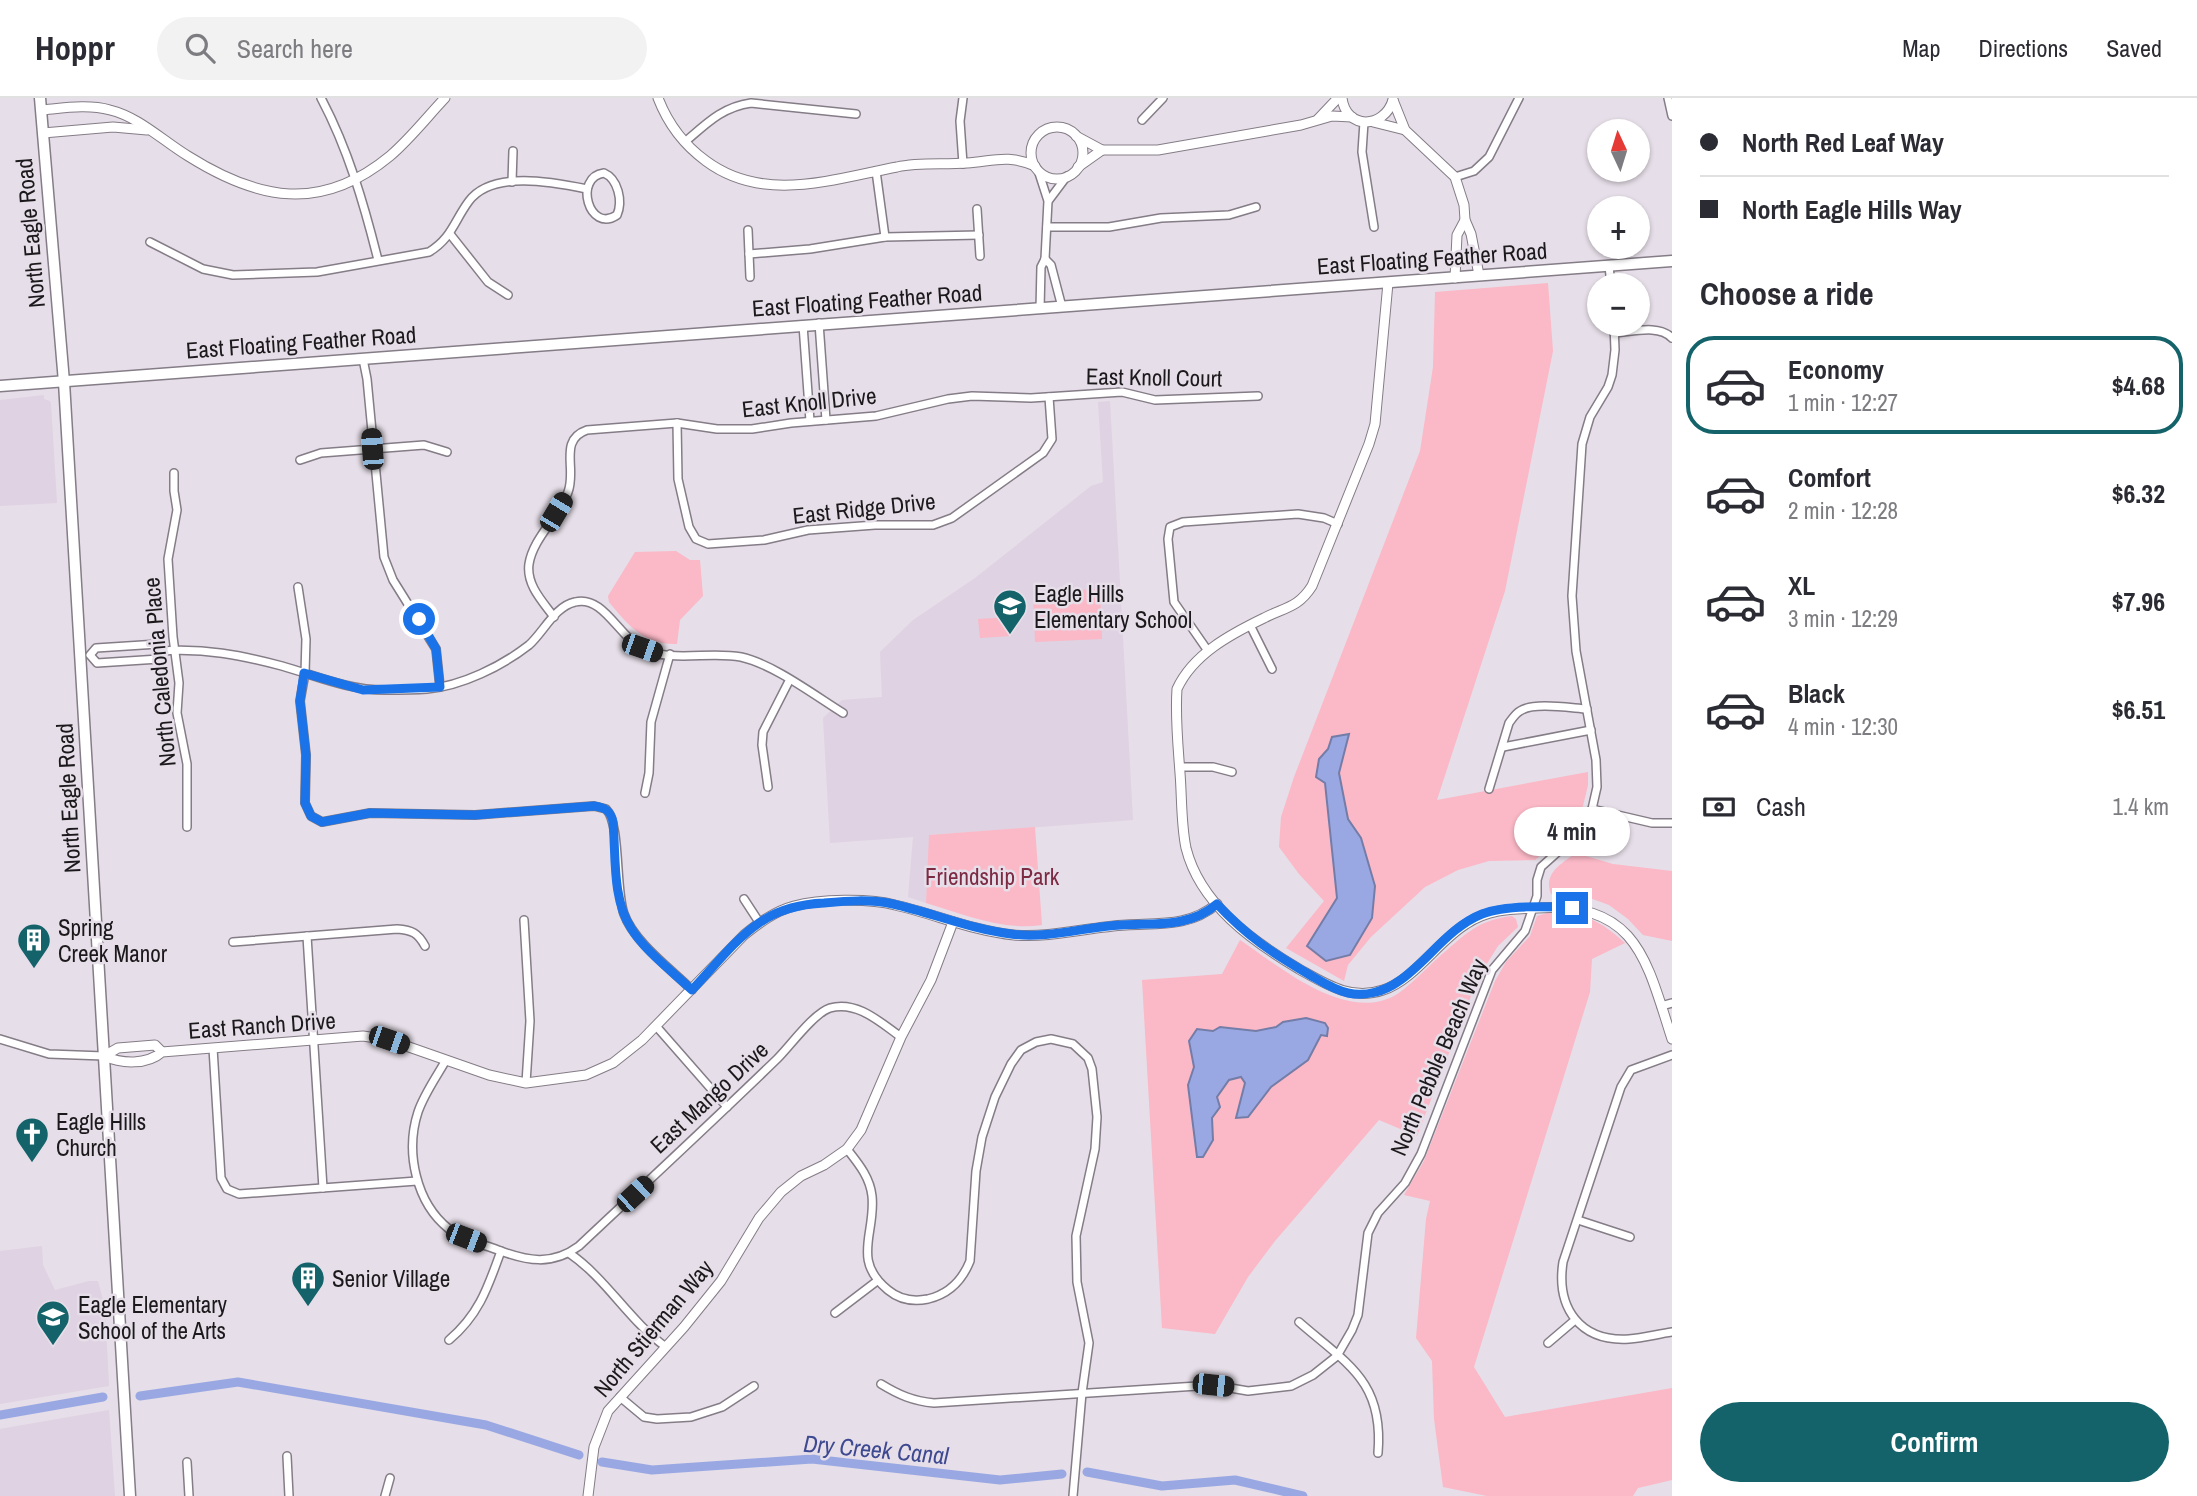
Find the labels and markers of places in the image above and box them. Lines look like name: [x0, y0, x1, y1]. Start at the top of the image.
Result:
place label: Eagle Hills Elementary School: [1034, 578, 1192, 635]
school or university icon: Eagle Hills Elementary School: [991, 587, 1029, 636]
place label: Spring Creek Manor: [58, 912, 168, 969]
building icon: Spring Creek Manor: [15, 921, 53, 970]
place label: Eagle Hills Church: [56, 1106, 146, 1163]
church icon: Eagle Hills Church: [13, 1115, 51, 1164]
building icon: Senior Village: [289, 1259, 327, 1308]
place label: Senior Village: [332, 1263, 450, 1294]
place label: Eagle Elementary School of the Arts: [78, 1289, 227, 1346]
school or university icon: Eagle Elementary School of the Arts: [34, 1298, 72, 1347]

